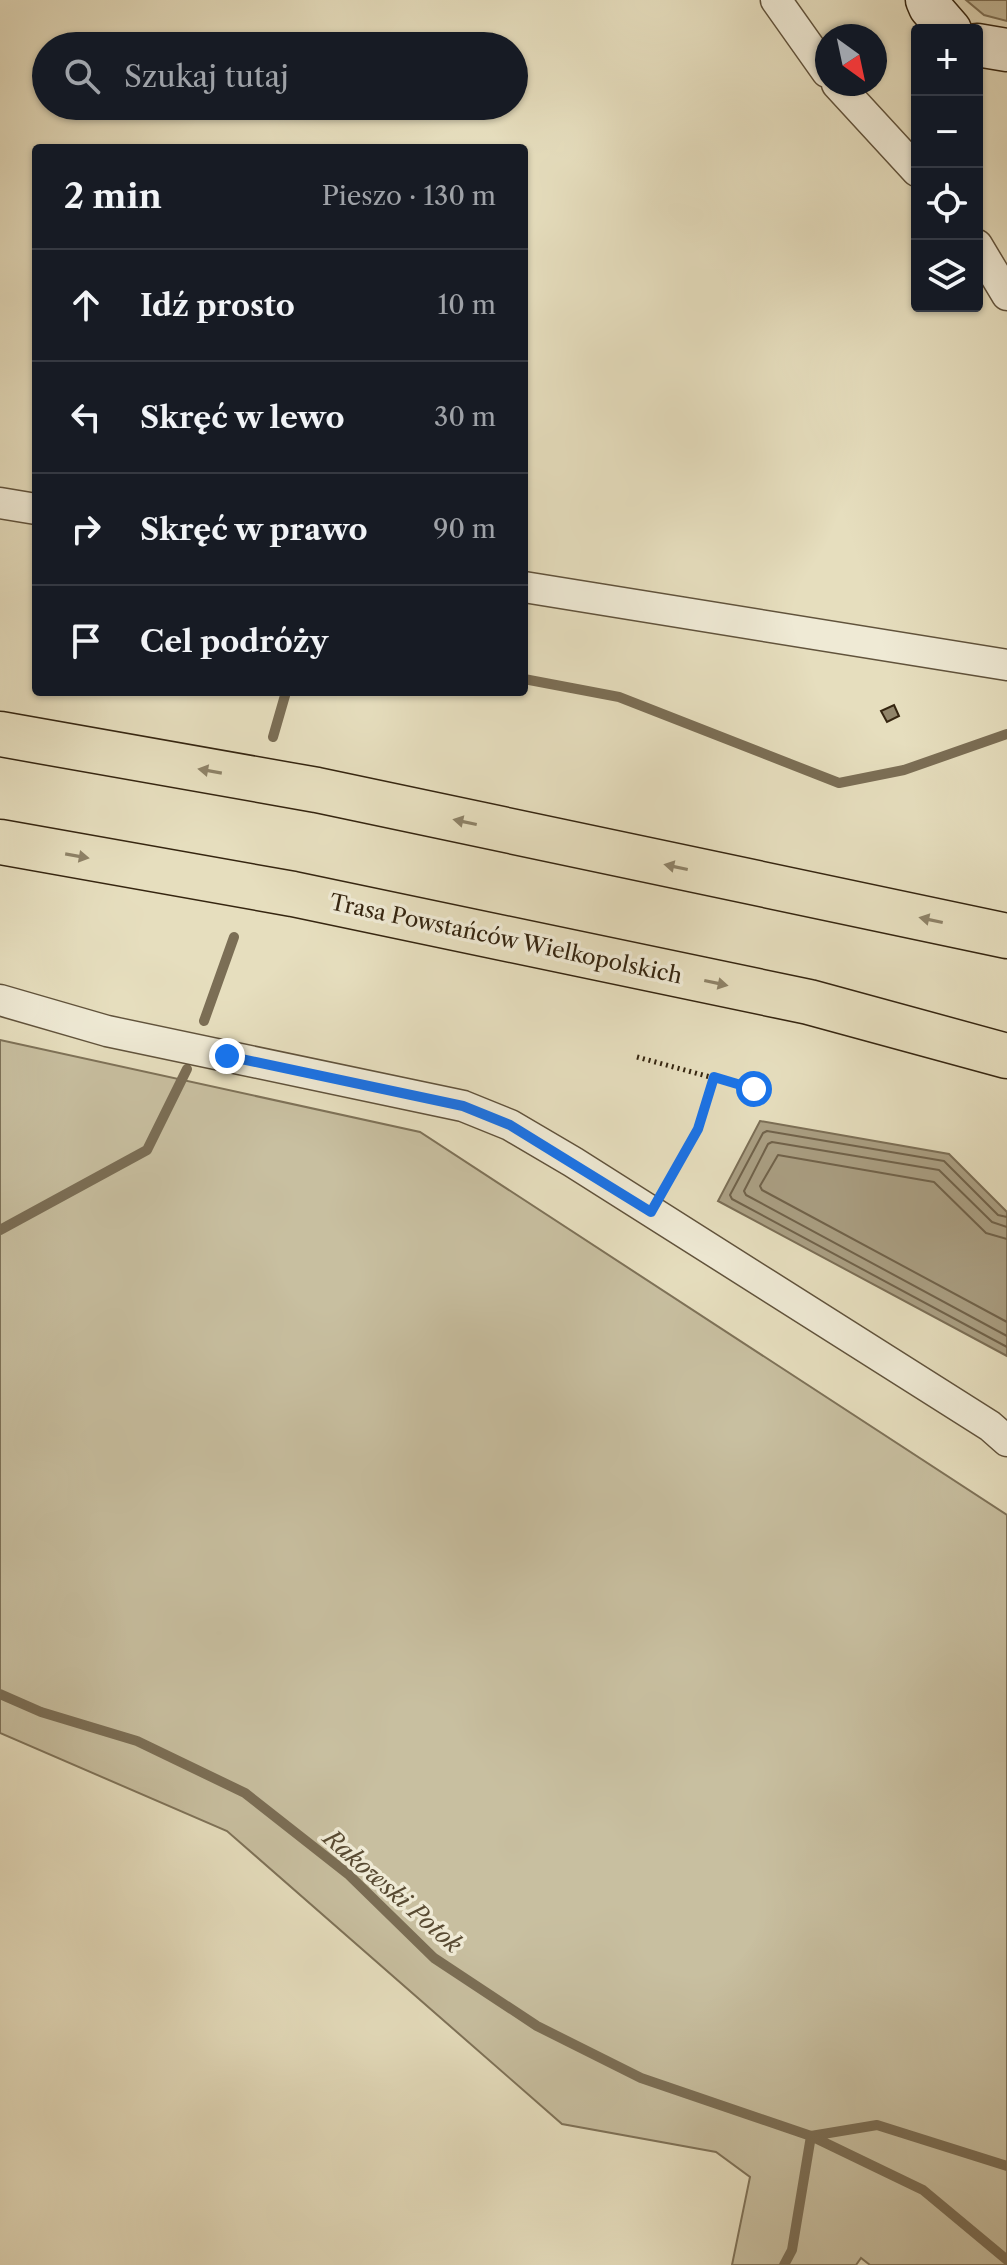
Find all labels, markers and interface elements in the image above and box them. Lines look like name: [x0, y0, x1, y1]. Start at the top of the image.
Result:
north arrow: [815, 24, 887, 96]
map controls: [911, 24, 983, 312]
button: +: [911, 24, 983, 96]
search box: [32, 32, 528, 120]
icon: search: [60, 54, 104, 98]
text: Szukaj tutaj: [124, 58, 289, 95]
button: −: [911, 96, 983, 168]
button: locate: [911, 168, 983, 240]
text: 2 min: [64, 175, 162, 217]
text: Pieszo · 130 m: [322, 180, 496, 212]
button: layers: [911, 240, 983, 312]
icon: ahead: [64, 283, 108, 327]
text: Idź prosto: [140, 287, 295, 324]
text: 10 m: [437, 289, 496, 321]
icon: left: [64, 395, 108, 439]
text: Skręć w lewo: [140, 399, 345, 436]
text: 30 m: [434, 401, 496, 433]
icon: right: [64, 507, 108, 551]
text: Skręć w prawo: [140, 511, 368, 548]
text: 90 m: [433, 513, 496, 545]
icon: arrive: [64, 619, 108, 663]
text: Cel podróży: [140, 623, 328, 660]
one-way arrow: [198, 764, 223, 777]
one-way arrow: [453, 815, 478, 828]
one-way arrow: [65, 850, 90, 862]
one-way arrow: [663, 860, 688, 873]
street label: Trasa Powstańców Wielkopolskich: [327, 888, 685, 990]
one-way arrow: [918, 913, 943, 926]
one-way arrow: [704, 977, 729, 990]
route end: [209, 1038, 245, 1074]
route start: [736, 1071, 772, 1107]
water label: Rakowski Potok: [316, 1822, 469, 1959]

